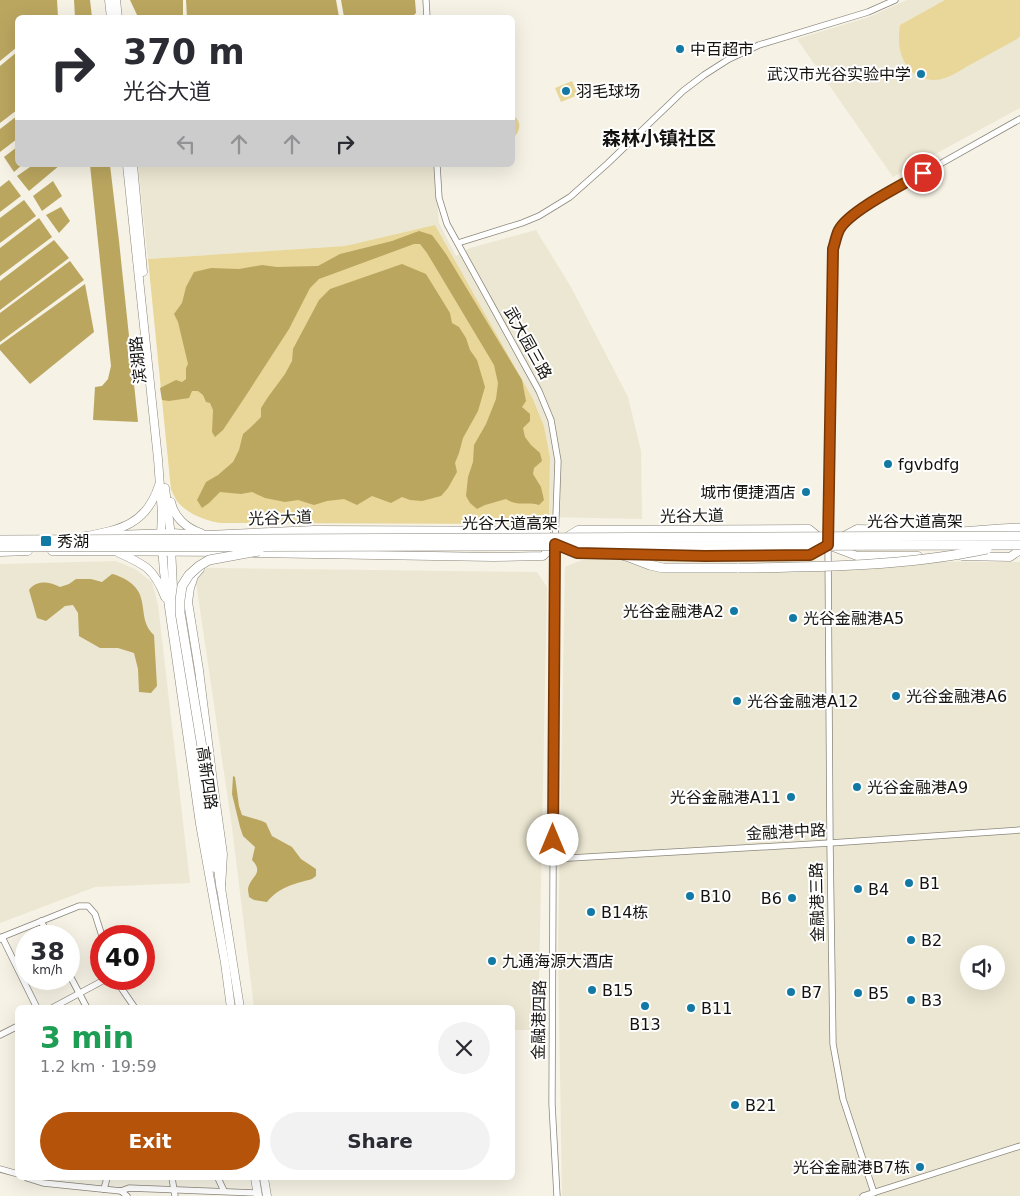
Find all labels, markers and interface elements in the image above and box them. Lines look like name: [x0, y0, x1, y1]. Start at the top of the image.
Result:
text: 370 m: [123, 32, 245, 72]
icon: right: [40, 35, 105, 100]
place label: 中百超市: [690, 40, 754, 59]
marker: 中百超市: [674, 43, 686, 55]
place label: 武汉市光谷实验中学: [767, 65, 911, 84]
marker: 武汉市光谷实验中学: [915, 68, 927, 80]
text: 光谷大道: [123, 79, 211, 104]
place label: 羽毛球场: [576, 82, 640, 101]
marker: 羽毛球场: [560, 85, 572, 97]
district label: 森林小镇社区: [602, 127, 716, 149]
icon: left: [172, 130, 200, 158]
icon: ahead: [225, 130, 253, 158]
icon: ahead: [278, 130, 306, 158]
icon: right: [331, 130, 359, 158]
pin: [902, 152, 944, 194]
icon: arrive: [909, 159, 937, 187]
street label: 武大园三路: [500, 303, 556, 383]
street label: 滨湖路: [126, 335, 150, 385]
place label: fgvbdfg: [898, 455, 959, 474]
marker: fgvbdfg: [882, 458, 894, 470]
place label: 城市便捷酒店: [700, 483, 796, 502]
marker: 城市便捷酒店: [800, 486, 812, 498]
street label: 光谷大道: [660, 506, 724, 526]
street label: 光谷大道: [248, 507, 312, 529]
street label: 光谷大道高架: [867, 512, 963, 531]
street label: 光谷大道高架: [462, 514, 558, 533]
place label: 秀湖: [57, 532, 89, 551]
marker: 秀湖: [39, 534, 53, 548]
place label: 光谷金融港A2: [623, 602, 724, 621]
marker: 光谷金融港A2: [728, 605, 740, 617]
place label: 光谷金融港A5: [803, 609, 904, 628]
marker: 光谷金融港A5: [787, 612, 799, 624]
place label: 光谷金融港A6: [906, 687, 1007, 706]
marker: 光谷金融港A6: [890, 690, 902, 702]
place label: 光谷金融港A12: [747, 692, 858, 711]
marker: 光谷金融港A12: [731, 695, 743, 707]
street label: 高新四路: [193, 745, 221, 811]
place label: 光谷金融港A9: [867, 778, 968, 797]
marker: 光谷金融港A9: [851, 781, 863, 793]
place label: 光谷金融港A11: [670, 788, 781, 807]
marker: 光谷金融港A11: [785, 791, 797, 803]
position arrow: [526, 813, 578, 865]
street label: 金融港中路: [746, 820, 826, 844]
street label: 金融港三路: [807, 862, 827, 942]
place label: B1: [919, 874, 940, 893]
marker: B1: [903, 877, 915, 889]
place label: B4: [868, 880, 889, 899]
marker: B4: [852, 883, 864, 895]
place label: B10: [700, 887, 731, 906]
place label: B6: [761, 889, 782, 908]
marker: B10: [684, 890, 696, 902]
marker: B6: [786, 892, 798, 904]
place label: B14栋: [601, 903, 648, 922]
marker: B14栋: [585, 906, 597, 918]
speed limit sign: 40: [90, 925, 155, 990]
place label: B2: [921, 931, 942, 950]
marker: B2: [905, 934, 917, 946]
text: 38: [30, 937, 65, 966]
map controls: [960, 945, 1005, 990]
button: sound: [960, 945, 1005, 990]
place label: 九通海源大酒店: [502, 952, 614, 971]
marker: 九通海源大酒店: [486, 955, 498, 967]
text: km/h: [32, 963, 63, 977]
street label: 金融港四路: [529, 980, 549, 1060]
place label: B15: [602, 981, 633, 1000]
place label: B7: [801, 983, 822, 1002]
marker: B15: [586, 984, 598, 996]
place label: B5: [868, 984, 889, 1003]
marker: B7: [785, 986, 797, 998]
marker: B5: [852, 987, 864, 999]
place label: B3: [921, 991, 942, 1010]
marker: B3: [905, 994, 917, 1006]
place label: B11: [701, 999, 732, 1018]
marker: B13: [639, 1000, 651, 1012]
marker: B11: [685, 1002, 697, 1014]
place label: B13: [629, 1015, 661, 1034]
text: 3 min: [40, 1020, 134, 1055]
button: close: [438, 1022, 490, 1074]
text: 1.2 km · 19:59: [40, 1057, 157, 1076]
place label: B21: [745, 1096, 776, 1115]
marker: B21: [729, 1099, 741, 1111]
button: Exit: [40, 1112, 260, 1170]
button: Share: [270, 1112, 490, 1170]
place label: 光谷金融港B7栋: [793, 1158, 910, 1177]
marker: 光谷金融港B7栋: [914, 1161, 926, 1173]

